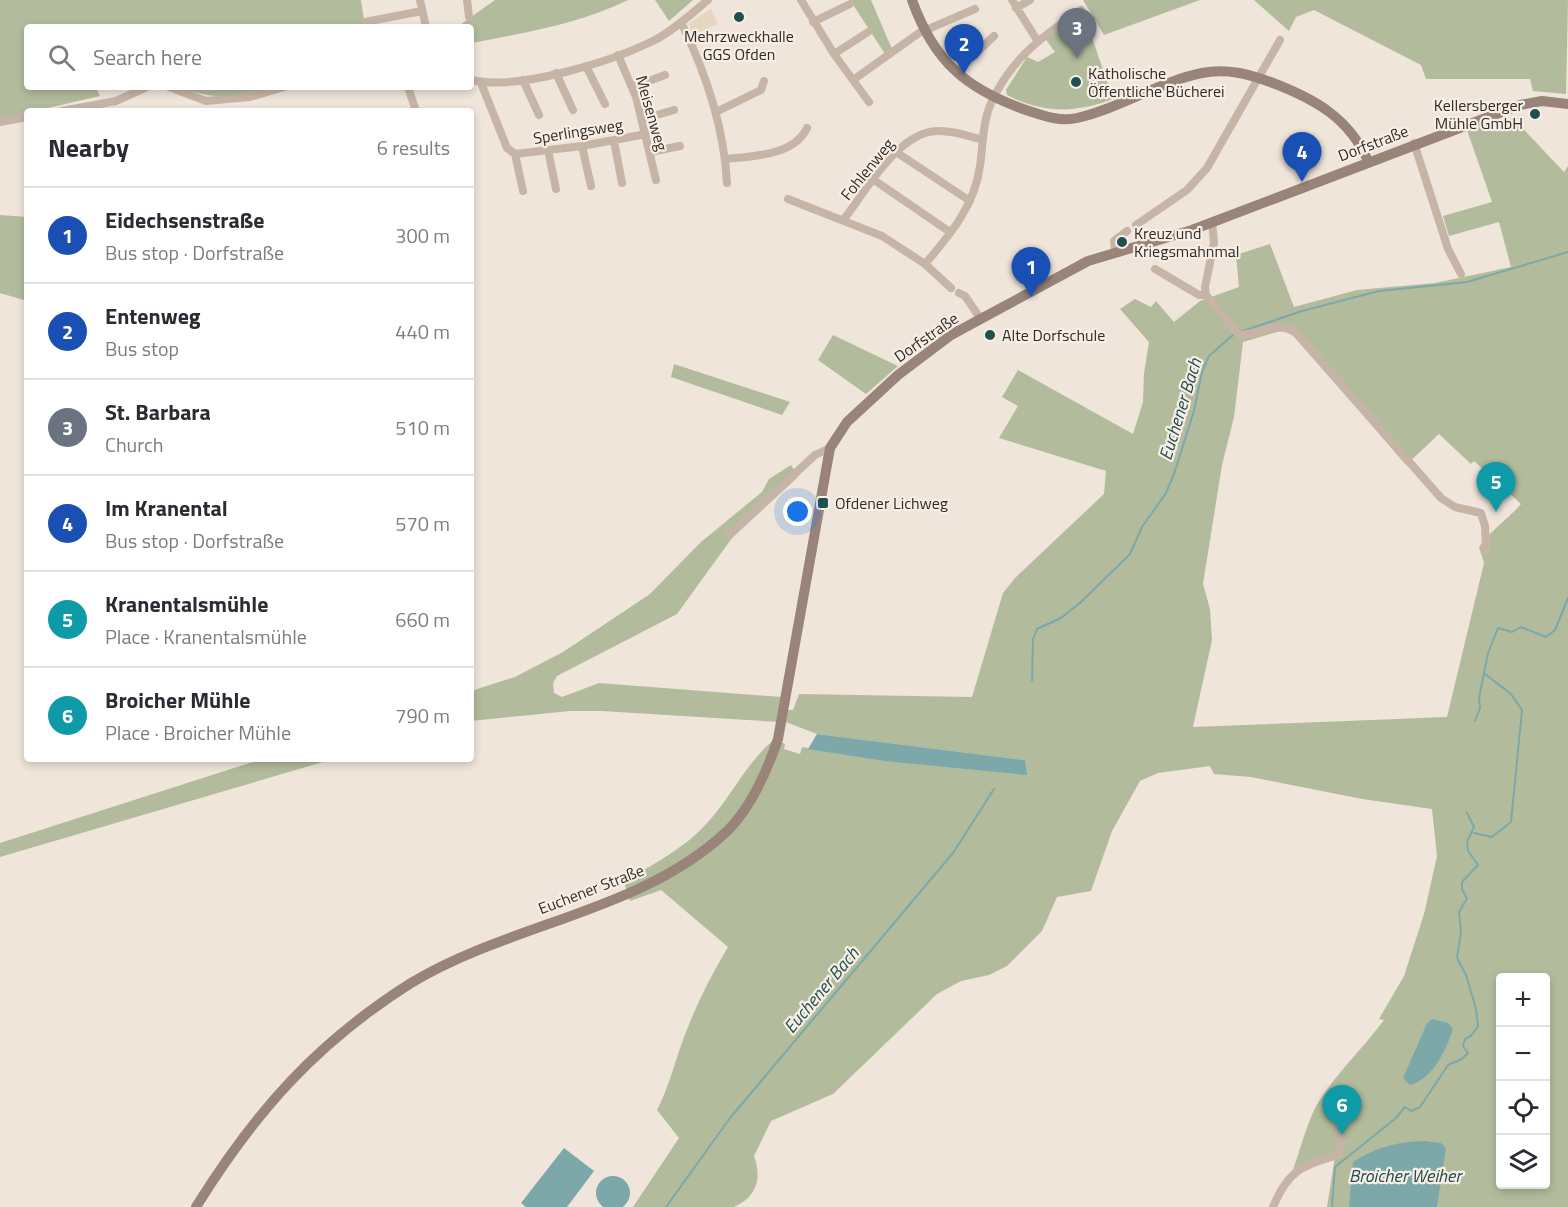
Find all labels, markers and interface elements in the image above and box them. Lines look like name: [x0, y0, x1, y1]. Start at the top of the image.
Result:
pin: 3: [1058, 8, 1096, 58]
marker: Mehrzweckhalle GGS Ofden: [732, 10, 746, 24]
search box: [24, 24, 474, 90]
place label: Mehrzweckhalle GGS Ofden: [684, 24, 794, 66]
pin: 2: [944, 25, 984, 74]
text: Search here: [93, 40, 202, 74]
icon: search: [45, 41, 78, 74]
place label: Katholische Öffentliche Bücherei: [1088, 61, 1225, 103]
street label: Meisenweg: [630, 72, 674, 154]
marker: Katholische Öffentliche Bücherei: [1069, 75, 1083, 89]
place label: Kellersberger Mühle GmbH: [1434, 93, 1523, 135]
marker: Kellersberger Mühle GmbH: [1528, 107, 1542, 121]
street label: Sperlingsweg: [531, 112, 625, 150]
street label: Dorfstraße: [1334, 119, 1412, 167]
text: Nearby: [48, 128, 129, 167]
text: 6 results: [377, 132, 450, 163]
pin: 4: [1282, 132, 1322, 182]
street label: Fohlenweg: [834, 133, 900, 205]
text: Eidechsenstraße: [105, 203, 264, 237]
text: 1: [62, 220, 73, 251]
text: 300 m: [395, 220, 450, 251]
place label: Kreuz und Kriegsmahnmal: [1134, 221, 1240, 263]
marker: Kreuz und Kriegsmahnmal: [1115, 235, 1129, 249]
text: Bus stop · Dorfstraße: [105, 237, 284, 268]
pin: 1: [1012, 248, 1050, 297]
text: Entenweg: [105, 299, 201, 333]
street label: Dorfstraße: [889, 306, 963, 368]
text: 2: [62, 316, 73, 347]
text: 440 m: [395, 316, 450, 347]
place label: Alte Dorfschule: [1002, 323, 1105, 347]
marker: Alte Dorfschule: [983, 328, 997, 342]
text: Bus stop: [105, 333, 179, 364]
water label: Euchener Bach: [1152, 354, 1209, 463]
text: St. Barbara: [105, 395, 211, 429]
text: 3: [62, 412, 73, 443]
text: 510 m: [395, 412, 450, 443]
text: Church: [105, 429, 163, 460]
pin: 5: [1476, 462, 1516, 512]
text: Im Kranental: [105, 491, 228, 525]
place label: Ofdener Lichweg: [835, 491, 948, 515]
marker: Ofdener Lichweg: [816, 496, 830, 510]
your location: [783, 497, 812, 526]
text: 4: [62, 508, 73, 539]
text: 570 m: [395, 508, 450, 539]
text: Bus stop · Dorfstraße: [105, 525, 284, 556]
text: Kranentalsmühle: [105, 587, 268, 621]
text: 5: [62, 604, 73, 635]
text: 660 m: [395, 604, 450, 635]
text: Place · Kranentalsmühle: [105, 621, 307, 652]
text: Broicher Mühle: [105, 683, 251, 717]
text: 6: [62, 700, 73, 731]
text: 790 m: [395, 700, 450, 731]
text: Place · Broicher Mühle: [105, 717, 291, 748]
street label: Euchener Straße: [535, 858, 647, 920]
water label: Euchener Bach: [777, 940, 866, 1039]
map controls: [1496, 973, 1550, 1189]
button: +: [1496, 973, 1550, 1027]
button: −: [1496, 1027, 1550, 1081]
button: locate: [1496, 1081, 1550, 1135]
pin: 6: [1322, 1086, 1362, 1135]
button: layers: [1496, 1135, 1550, 1189]
water label: Broicher Weiher: [1349, 1162, 1463, 1189]

